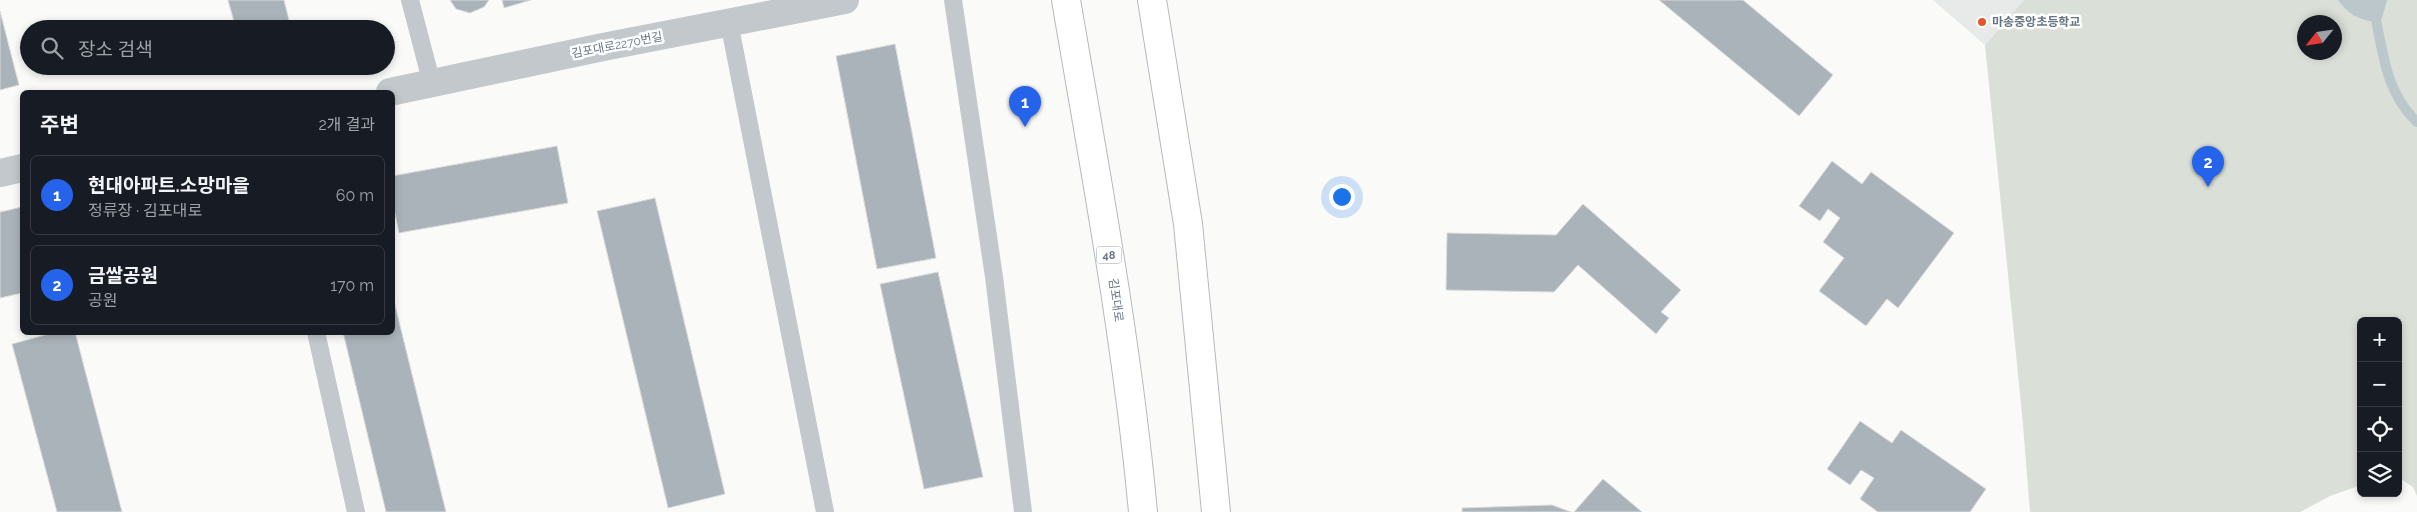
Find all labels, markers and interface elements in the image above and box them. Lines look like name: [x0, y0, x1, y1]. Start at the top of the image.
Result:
place label: 마송중앙초등학교: [1992, 15, 2080, 29]
north arrow: [2297, 15, 2342, 60]
marker: 마송중앙초등학교: [1976, 16, 1988, 28]
search box: [20, 20, 395, 75]
street label: 김포대로2270번길: [570, 29, 664, 61]
icon: search: [38, 34, 66, 62]
text: 장소 검색: [78, 38, 153, 60]
pin: 1: [1009, 86, 1041, 127]
text: 주변: [40, 112, 79, 137]
text: 2개 결과: [318, 115, 375, 134]
pin: 2: [2192, 146, 2224, 187]
text: 현대아파트.소망마을: [88, 174, 250, 196]
your location: [1329, 184, 1355, 210]
text: 1: [53, 186, 61, 205]
text: 60 m: [336, 186, 374, 205]
text: 정류장 · 김포대로: [88, 201, 202, 220]
road number: 48: [1096, 246, 1122, 264]
text: 금쌀공원: [88, 264, 158, 286]
text: 2: [52, 276, 62, 295]
text: 170 m: [330, 276, 374, 295]
street label: 김포대로: [1106, 277, 1126, 323]
text: 공원: [88, 291, 117, 310]
map controls: [2357, 317, 2402, 497]
button: +: [2357, 317, 2402, 362]
button: −: [2357, 362, 2402, 407]
button: locate: [2357, 407, 2402, 452]
button: layers: [2357, 452, 2402, 497]

